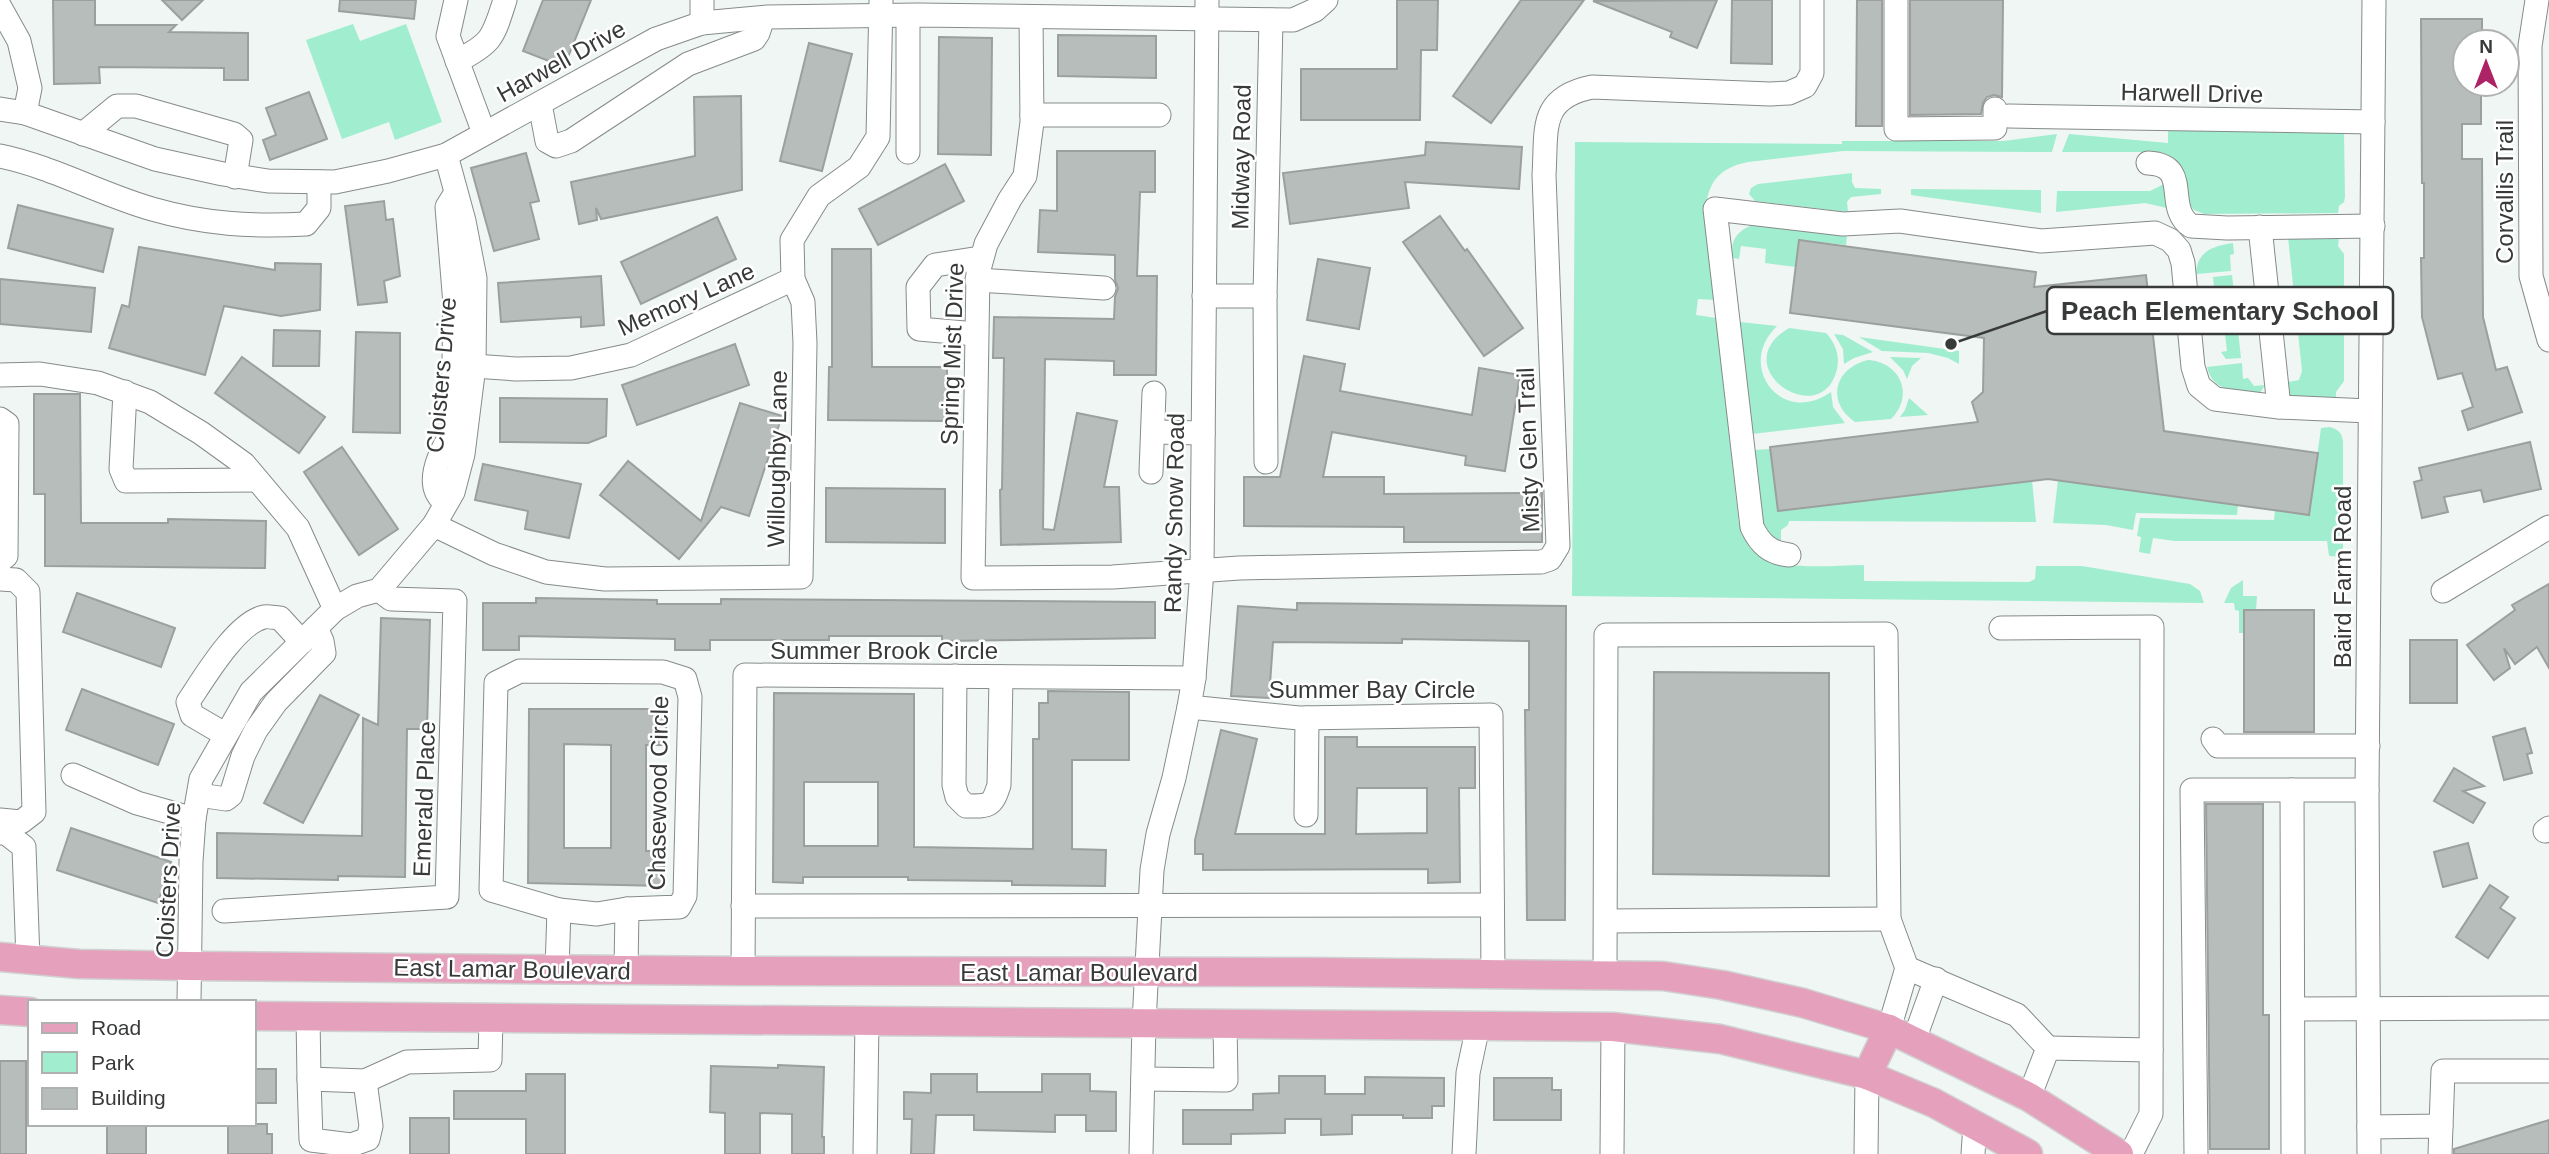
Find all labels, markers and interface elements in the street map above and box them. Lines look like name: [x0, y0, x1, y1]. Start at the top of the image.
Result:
street label: Harwell Drive: [492, 15, 630, 107]
north arrow: [2451, 28, 2521, 98]
text: N: [2479, 36, 2493, 57]
street label: Harwell Drive: [2120, 78, 2264, 108]
street label: Midway Road: [1226, 84, 1256, 230]
street label: Corvallis Trail: [2491, 120, 2518, 264]
street label: Memory Lane: [613, 257, 759, 341]
street label: Spring Mist Drive: [935, 262, 969, 446]
callout: Peach Elementary School: [2047, 287, 2393, 334]
street label: Cloisters Drive: [421, 296, 461, 454]
text: Peach Elementary School: [2061, 296, 2379, 326]
street label: Misty Glen Trail: [1512, 367, 1544, 533]
street label: Willoughby Lane: [762, 370, 792, 548]
street label: Randy Snow Road: [1159, 413, 1189, 613]
street label: Baird Farm Road: [2329, 486, 2356, 668]
street label: Summer Brook Circle: [770, 637, 998, 664]
street label: Summer Bay Circle: [1269, 676, 1475, 703]
street label: Chasewood Circle: [643, 695, 673, 891]
street label: Emerald Place: [408, 721, 440, 877]
street label: Cloisters Drive: [150, 801, 186, 959]
street label: East Lamar Boulevard: [393, 953, 631, 985]
street label: East Lamar Boulevard: [960, 959, 1198, 986]
legend: [28, 1000, 256, 1126]
text: Road: [91, 1016, 141, 1039]
text: Park: [91, 1051, 135, 1074]
text: Building: [91, 1086, 166, 1109]

